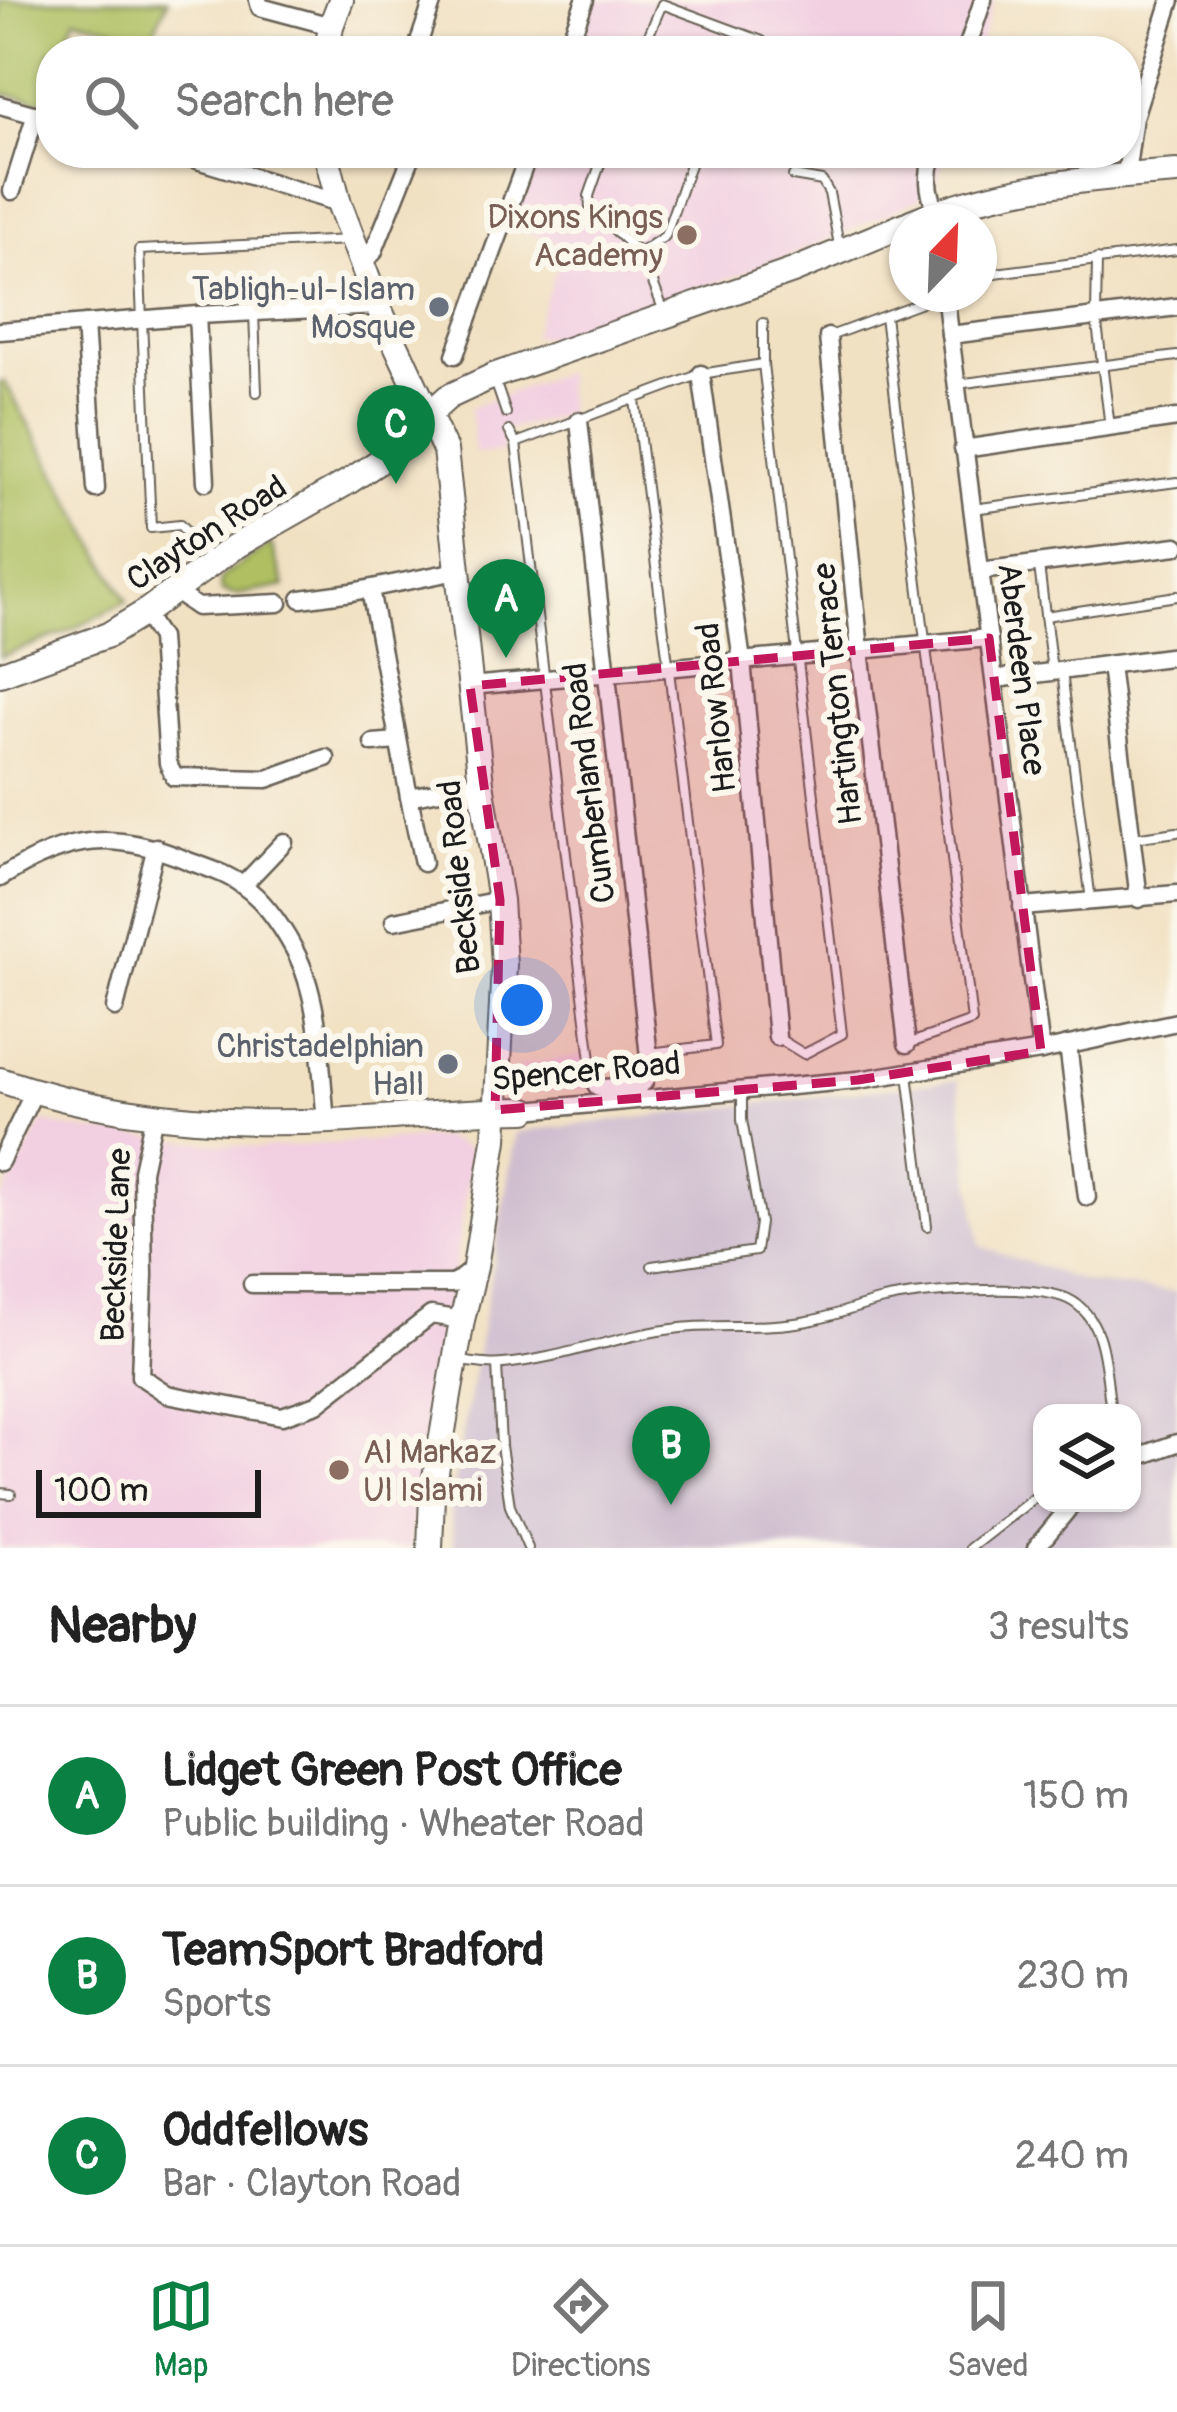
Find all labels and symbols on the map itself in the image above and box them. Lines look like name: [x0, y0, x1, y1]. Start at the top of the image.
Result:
place label: Dixons Kings Academy: [487, 197, 663, 276]
north arrow: [889, 204, 997, 312]
marker: Dixons Kings Academy: [674, 222, 700, 248]
place label: Tabligh-ul-Islam Mosque: [192, 269, 415, 348]
marker: Tabligh-ul-Islam Mosque: [426, 294, 452, 320]
pin: C: [357, 385, 435, 484]
street label: Clayton Road: [119, 466, 295, 600]
pin: A: [467, 559, 545, 658]
street label: Hartington Terrace: [803, 561, 872, 827]
street label: Aberdeen Place: [988, 561, 1055, 778]
street label: Harlow Road: [687, 621, 746, 795]
street label: Cumberland Road: [554, 660, 625, 905]
street label: Beckside Road: [429, 778, 490, 976]
your location: [492, 975, 552, 1035]
place label: Christadelphian Hall: [216, 1026, 424, 1105]
street label: Spencer Road: [490, 1043, 682, 1100]
marker: Christadelphian Hall: [435, 1051, 461, 1077]
street label: Beckside Lane: [93, 1147, 140, 1343]
pin: B: [632, 1406, 710, 1505]
place label: Al Markaz Ul Islami: [363, 1432, 497, 1511]
marker: Al Markaz Ul Islami: [326, 1457, 352, 1483]
scale bar: [36, 1464, 261, 1517]

